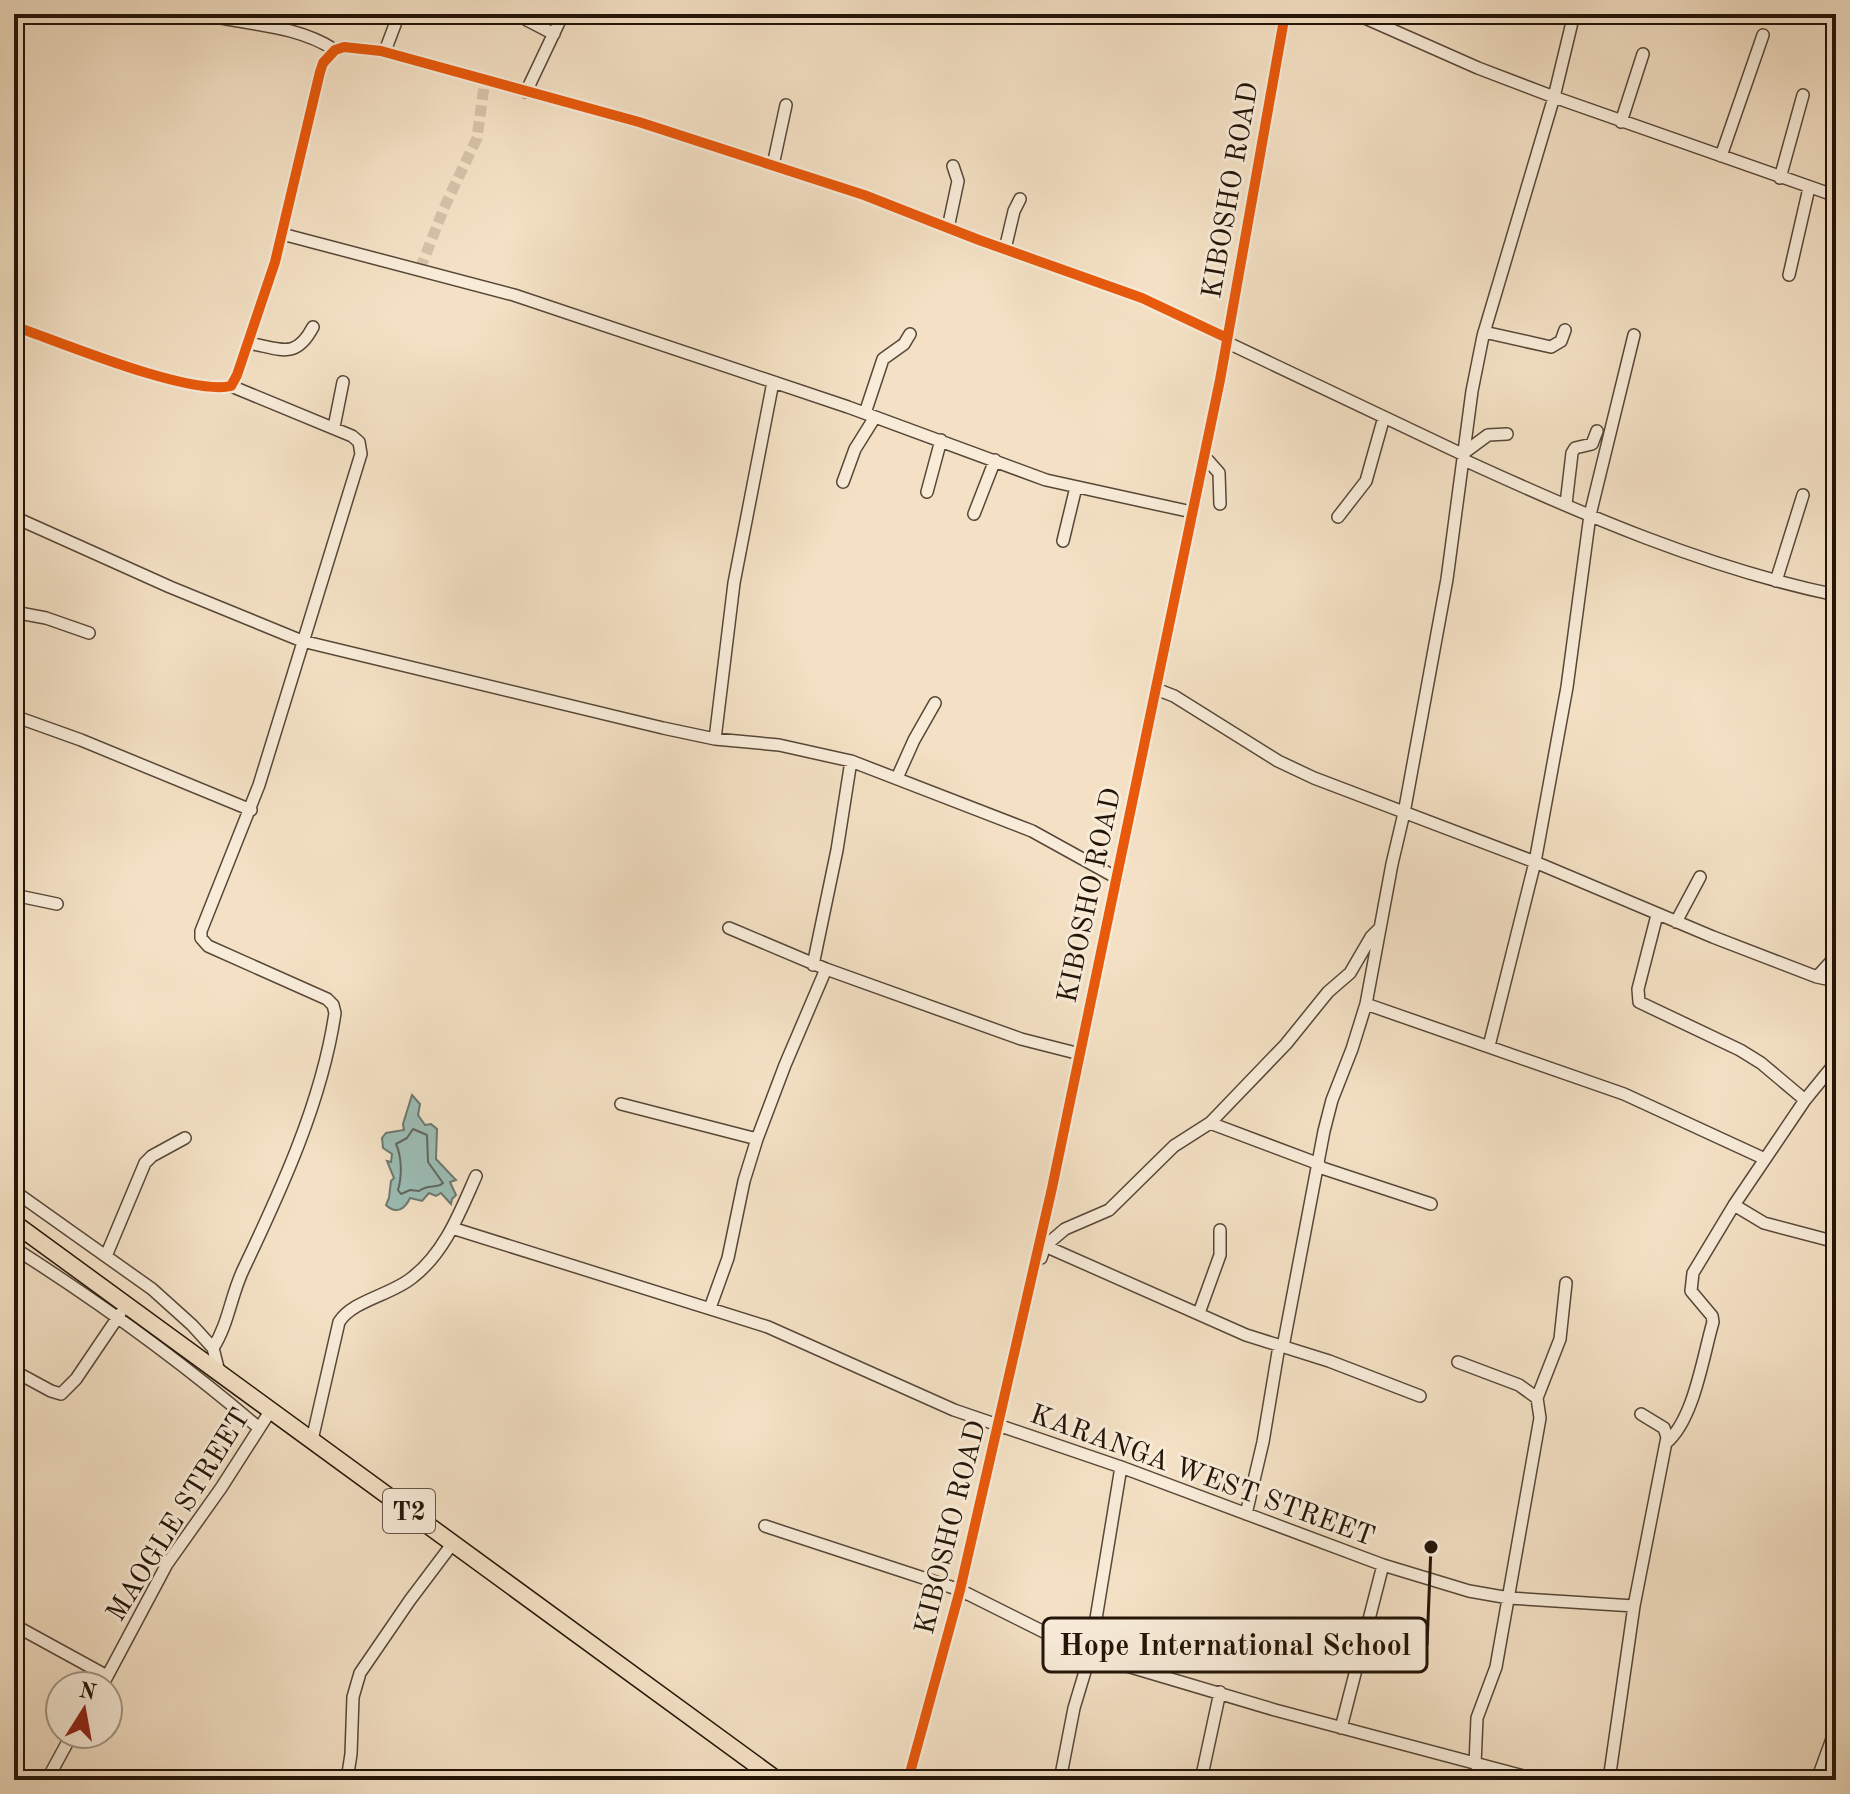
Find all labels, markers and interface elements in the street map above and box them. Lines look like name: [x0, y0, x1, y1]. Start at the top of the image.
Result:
street label: KIBOSHO ROAD: [1199, 80, 1265, 301]
street label: KIBOSHO ROAD: [1054, 786, 1127, 1006]
street label: KARANGA WEST STREET: [1026, 1401, 1378, 1552]
street label: MAOGLE STREET: [103, 1404, 256, 1627]
street label: KIBOSHO ROAD: [912, 1418, 992, 1637]
road number: T2: [383, 1489, 435, 1533]
callout: Hope International School: [1043, 1618, 1427, 1672]
text: Hope International School: [1059, 1632, 1411, 1662]
north arrow: [44, 1670, 124, 1750]
text: N: [77, 1680, 98, 1705]

